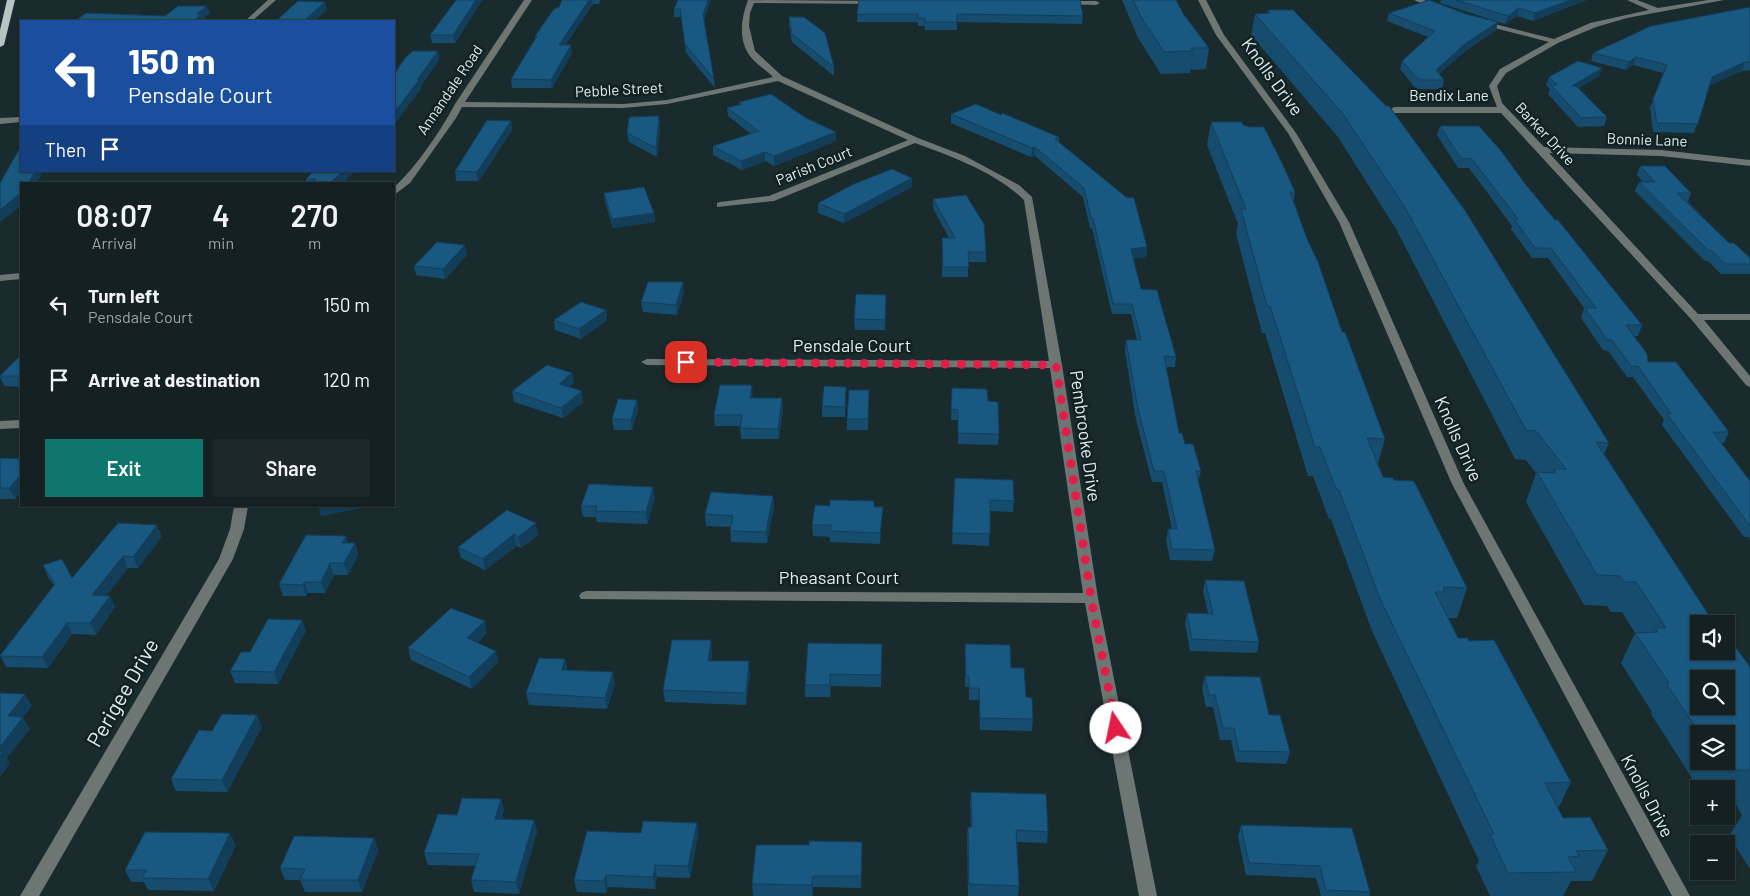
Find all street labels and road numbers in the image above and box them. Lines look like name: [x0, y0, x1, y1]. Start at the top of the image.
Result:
street label: Knolls Drive: [1237, 33, 1308, 120]
street label: Annandale Road: [413, 41, 486, 138]
street label: Pebble Street: [574, 78, 664, 100]
street label: Bendix Lane: [1409, 86, 1489, 104]
street label: Barker Drive: [1512, 98, 1579, 169]
street label: Bonnie Lane: [1606, 129, 1688, 149]
street label: Parish Court: [773, 142, 854, 189]
street label: Pensdale Court: [793, 334, 911, 356]
street label: Pembrooke Drive: [1066, 369, 1106, 503]
street label: Knolls Drive: [1430, 393, 1487, 485]
street label: Pheasant Court: [779, 566, 899, 588]
street label: Perigee Drive: [81, 634, 163, 751]
street label: Knolls Drive: [1617, 750, 1679, 841]

